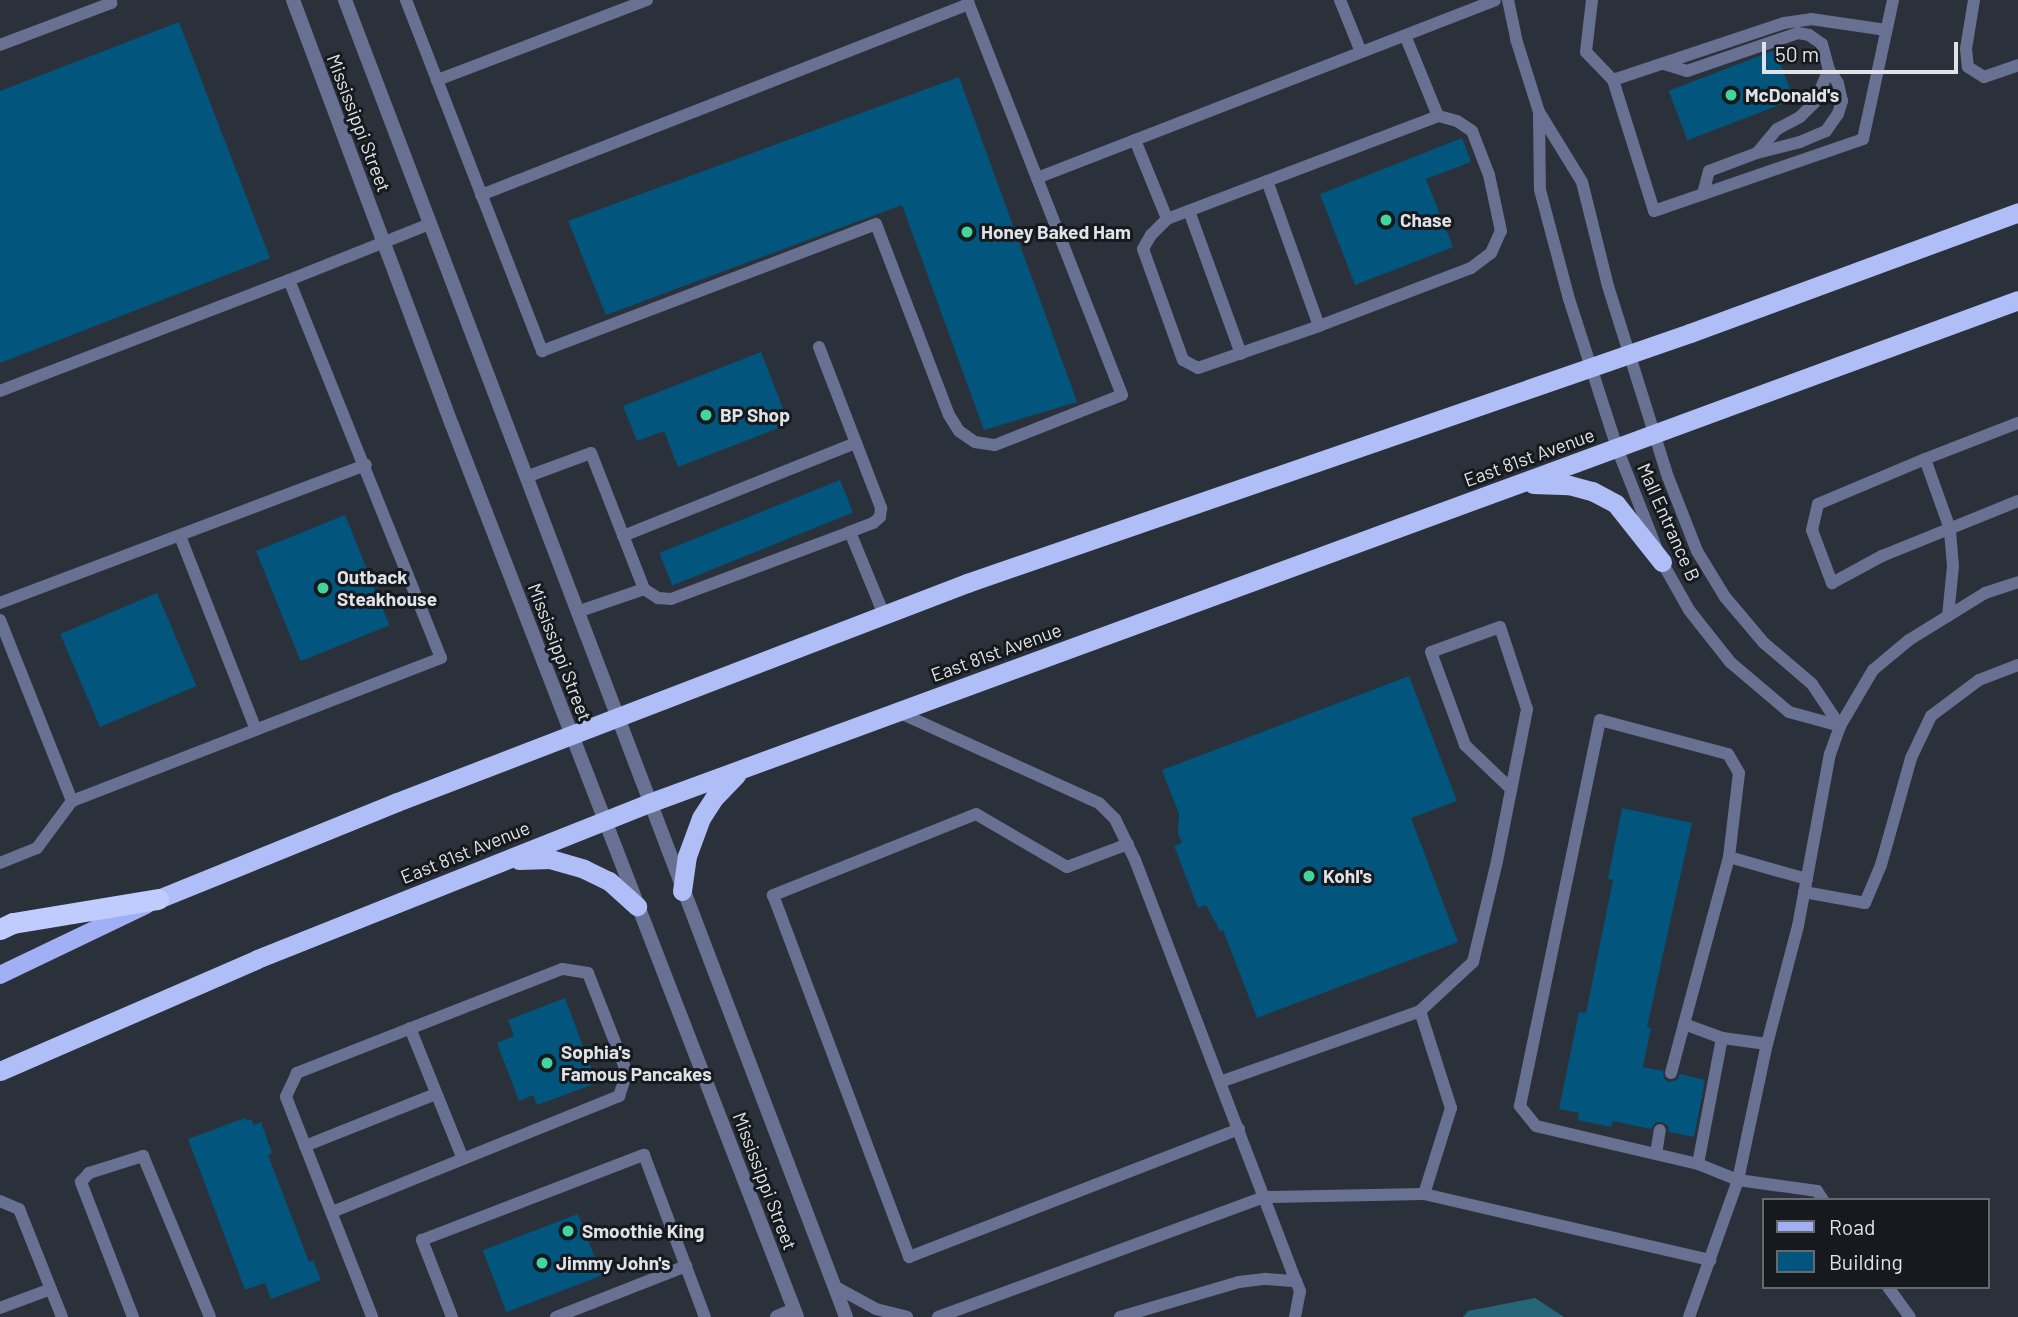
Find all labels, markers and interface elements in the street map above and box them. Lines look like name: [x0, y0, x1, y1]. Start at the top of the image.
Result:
scale bar: [1766, 28, 1962, 72]
text: 50 m: [1775, 41, 1819, 66]
street label: Mississippi Street: [322, 51, 396, 195]
place label: McDonald's: [1745, 84, 1839, 106]
marker: McDonald's: [1723, 87, 1739, 103]
place label: Chase: [1400, 209, 1452, 231]
marker: Chase: [1378, 212, 1394, 228]
place label: Honey Baked Ham: [981, 221, 1131, 243]
marker: Honey Baked Ham: [959, 224, 975, 240]
place label: BP Shop: [720, 404, 790, 426]
marker: BP Shop: [698, 407, 714, 423]
street label: East 81st Avenue: [1461, 423, 1597, 491]
street label: Mall Entrance B: [1633, 459, 1705, 585]
place label: Outback Steakhouse: [337, 566, 437, 610]
marker: Outback Steakhouse: [315, 580, 331, 596]
street label: Mississippi Street: [523, 580, 597, 724]
street label: East 81st Avenue: [928, 618, 1064, 686]
street label: East 81st Avenue: [397, 816, 533, 888]
place label: Kohl's: [1323, 865, 1372, 887]
marker: Kohl's: [1301, 868, 1317, 884]
place label: Sophia's Famous Pancakes: [561, 1041, 712, 1085]
marker: Sophia's Famous Pancakes: [539, 1055, 555, 1071]
street label: Mississippi Street: [728, 1109, 802, 1253]
legend: [1762, 1198, 1990, 1289]
text: Road: [1829, 1214, 1875, 1239]
place label: Smoothie King: [582, 1220, 704, 1242]
marker: Smoothie King: [560, 1223, 576, 1239]
text: Building: [1829, 1249, 1903, 1274]
place label: Jimmy John's: [556, 1252, 671, 1274]
marker: Jimmy John's: [534, 1255, 550, 1271]

